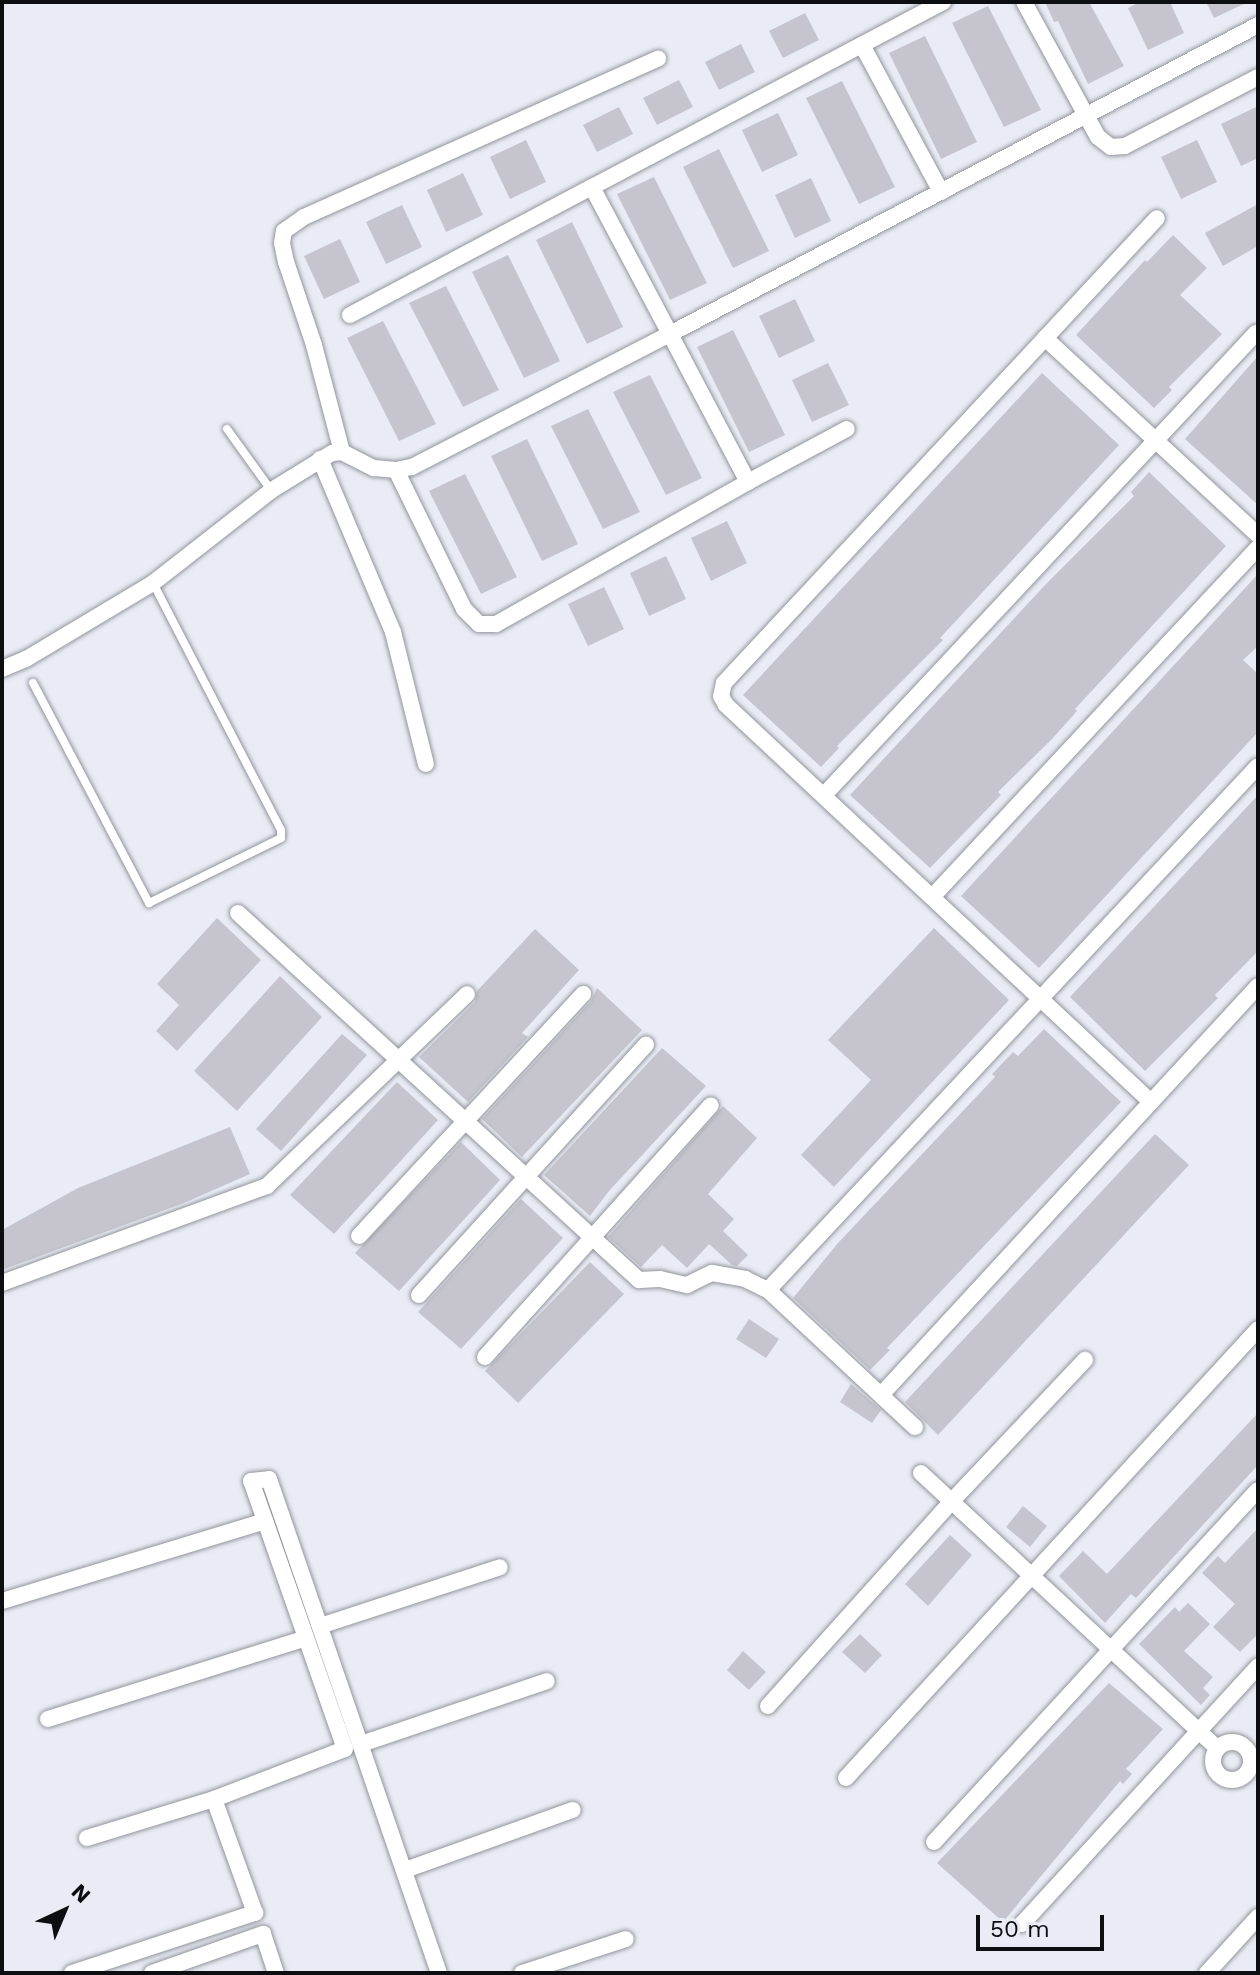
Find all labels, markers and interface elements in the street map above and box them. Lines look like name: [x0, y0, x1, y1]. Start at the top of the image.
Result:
north arrow: [24, 1871, 104, 1951]
text: N: [66, 1879, 96, 1908]
scale bar: [980, 1899, 1108, 1949]
text: 50 m: [990, 1915, 1050, 1943]

